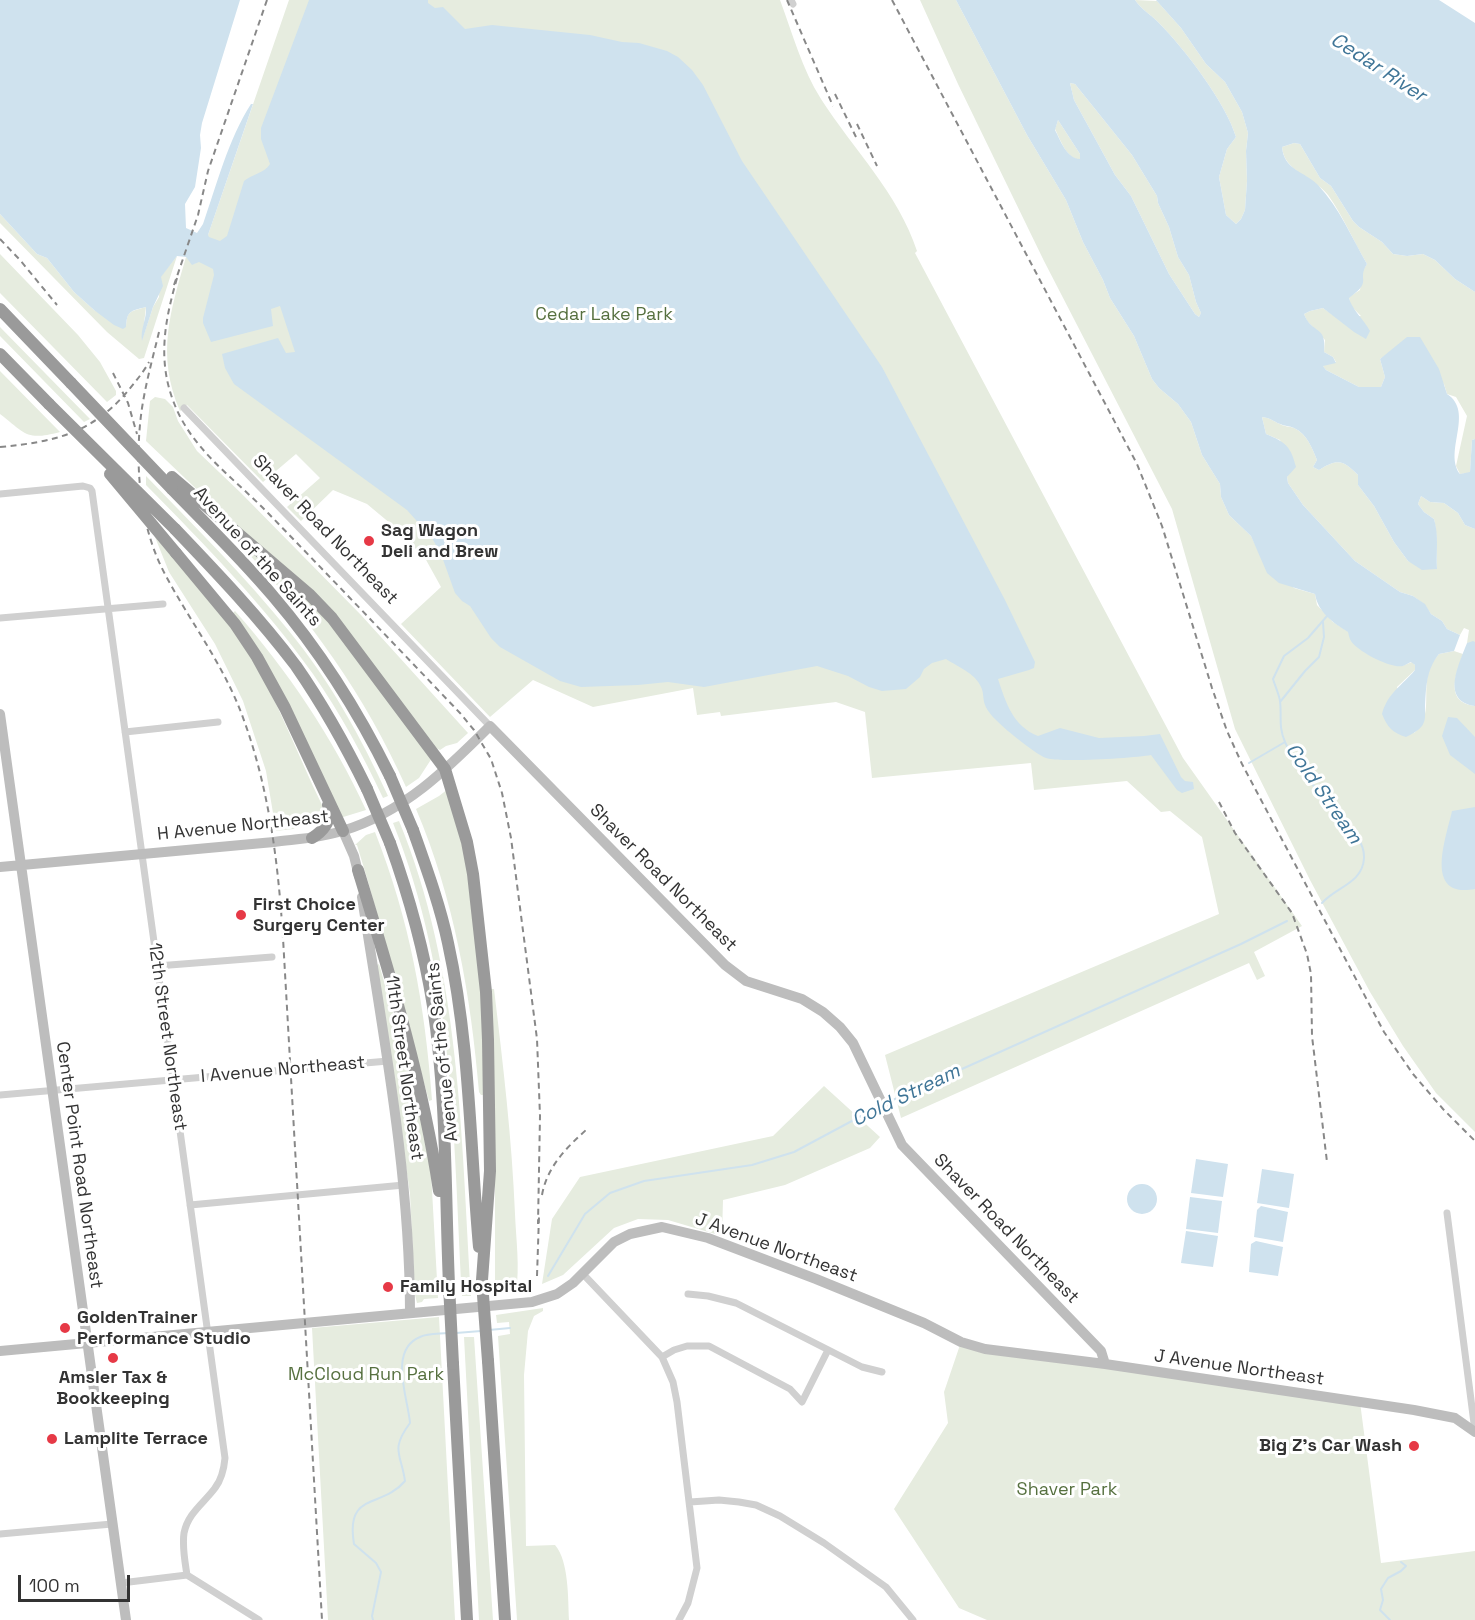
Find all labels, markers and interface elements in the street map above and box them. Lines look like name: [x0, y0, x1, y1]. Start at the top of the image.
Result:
water label: Cedar River: [1326, 28, 1430, 108]
park label: Cedar Lake Park: [535, 304, 673, 326]
street label: Shaver Road Northeast: [248, 451, 402, 609]
street label: Avenue of the Saints: [189, 483, 325, 631]
place label: Sag Wagon Deli and Brew: [381, 520, 498, 562]
marker: Sag Wagon Deli and Brew: [362, 534, 376, 548]
water label: Cold Stream: [1280, 739, 1366, 849]
street label: Shaver Road Northeast: [585, 800, 741, 956]
street label: H Avenue Northeast: [156, 806, 330, 846]
place label: First Choice Surgery Center: [253, 894, 385, 936]
marker: First Choice Surgery Center: [234, 908, 248, 922]
street label: 12th Street Northeast: [143, 942, 191, 1132]
street label: Avenue of the Saints: [423, 961, 463, 1143]
street label: 11th Street Northeast: [380, 974, 428, 1162]
street label: Center Point Road Northeast: [51, 1040, 107, 1290]
street label: I Avenue Northeast: [200, 1052, 366, 1088]
water label: Cold Stream: [848, 1060, 964, 1132]
street label: Shaver Road Northeast: [929, 1150, 1083, 1308]
street label: J Avenue Northeast: [692, 1209, 860, 1287]
place label: Family Hospital: [400, 1276, 532, 1298]
marker: Family Hospital: [381, 1280, 395, 1294]
place label: GoldenTrainer Performance Studio: [77, 1307, 251, 1350]
marker: GoldenTrainer Performance Studio: [58, 1321, 72, 1335]
street label: J Avenue Northeast: [1153, 1345, 1325, 1391]
marker: Amsler Tax & Bookkeeping: [106, 1351, 120, 1365]
park label: McCloud Run Park: [288, 1364, 444, 1386]
place label: Amsler Tax & Bookkeeping: [56, 1367, 170, 1410]
place label: Lamplite Terrace: [64, 1428, 208, 1450]
marker: Lamplite Terrace: [45, 1432, 59, 1446]
place label: Big Z's Car Wash: [1259, 1435, 1402, 1457]
marker: Big Z's Car Wash: [1407, 1439, 1421, 1453]
park label: Shaver Park: [1017, 1479, 1117, 1501]
scale bar: [21, 1563, 134, 1601]
text: 100 m: [29, 1574, 80, 1597]

